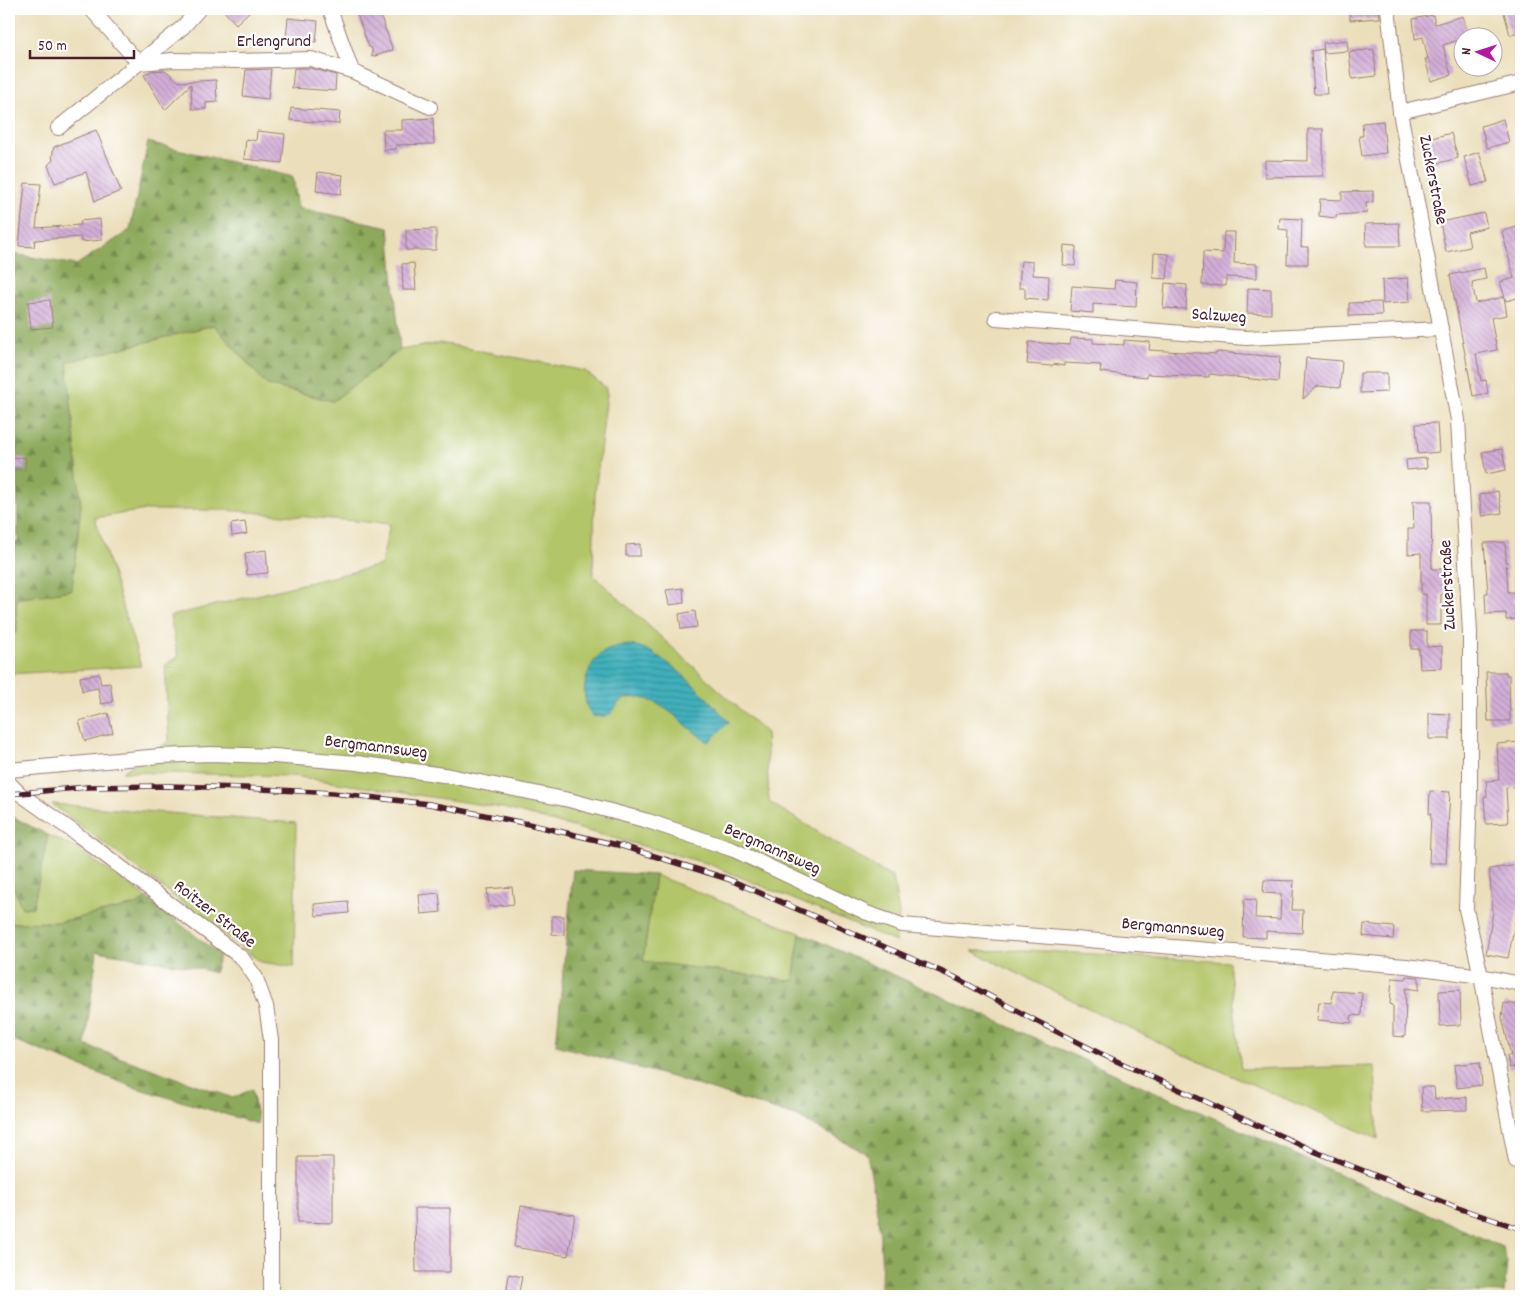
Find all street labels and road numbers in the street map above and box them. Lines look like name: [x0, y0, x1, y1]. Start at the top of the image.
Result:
street label: Erlengrund: [237, 30, 311, 55]
street label: Zuckerstraße: [1411, 133, 1453, 227]
street label: Salzweg: [1191, 303, 1247, 331]
street label: Zuckerstraße: [1434, 539, 1464, 631]
street label: Bergmannsweg: [323, 729, 429, 767]
street label: Bergmannsweg: [720, 818, 824, 882]
street label: Roitzer Straße: [168, 875, 261, 955]
street label: Bergmannsweg: [1120, 912, 1226, 946]

